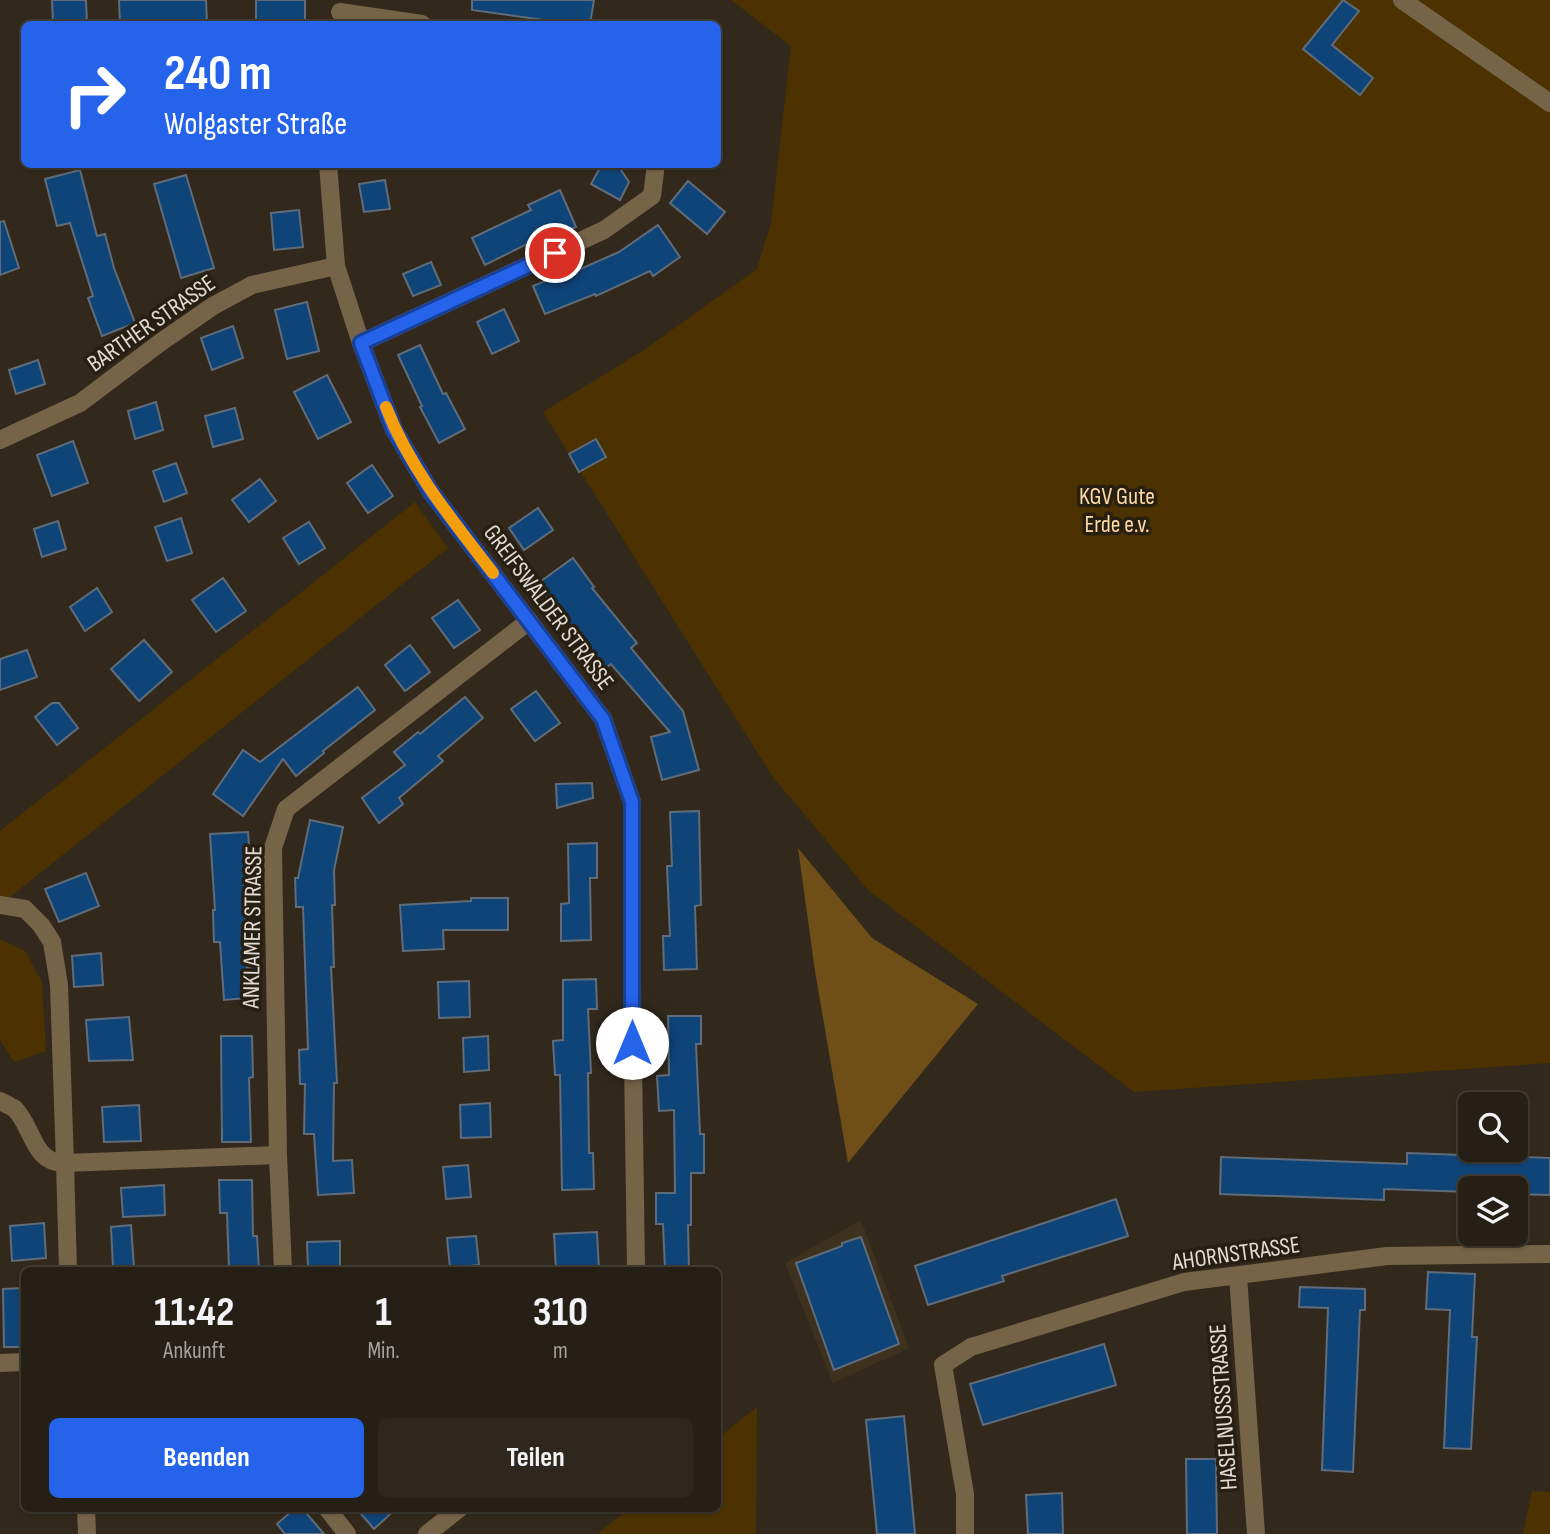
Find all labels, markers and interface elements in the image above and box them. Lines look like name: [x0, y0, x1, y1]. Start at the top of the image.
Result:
text: 240 m: [164, 45, 272, 104]
icon: right: [49, 49, 140, 140]
text: Wolgaster Straße: [164, 105, 347, 144]
pin: [525, 223, 585, 283]
icon: arrive: [536, 234, 574, 272]
street label: BARTHER STRASSE: [82, 269, 221, 378]
park label: KGV Gute Erde e.v.: [1079, 482, 1155, 539]
street label: GREIFSWALDER STRASSE: [477, 519, 620, 695]
street label: ANKLAMER STRASSE: [237, 845, 268, 1010]
position arrow: [595, 1006, 669, 1080]
map controls: [1458, 1092, 1528, 1246]
button: search: [1458, 1092, 1528, 1162]
button: layers: [1458, 1176, 1528, 1246]
street label: AHORNSTRASSE: [1169, 1230, 1302, 1277]
text: 11:42: [154, 1287, 234, 1338]
text: 1: [375, 1287, 392, 1338]
text: 310: [533, 1287, 588, 1338]
street label: HASELNUSSSTRASSE: [1203, 1323, 1244, 1491]
text: Ankunft: [163, 1337, 225, 1365]
text: Min.: [367, 1337, 400, 1365]
text: m: [553, 1337, 568, 1365]
button: Beenden: [49, 1418, 364, 1498]
button: Teilen: [378, 1418, 693, 1498]

